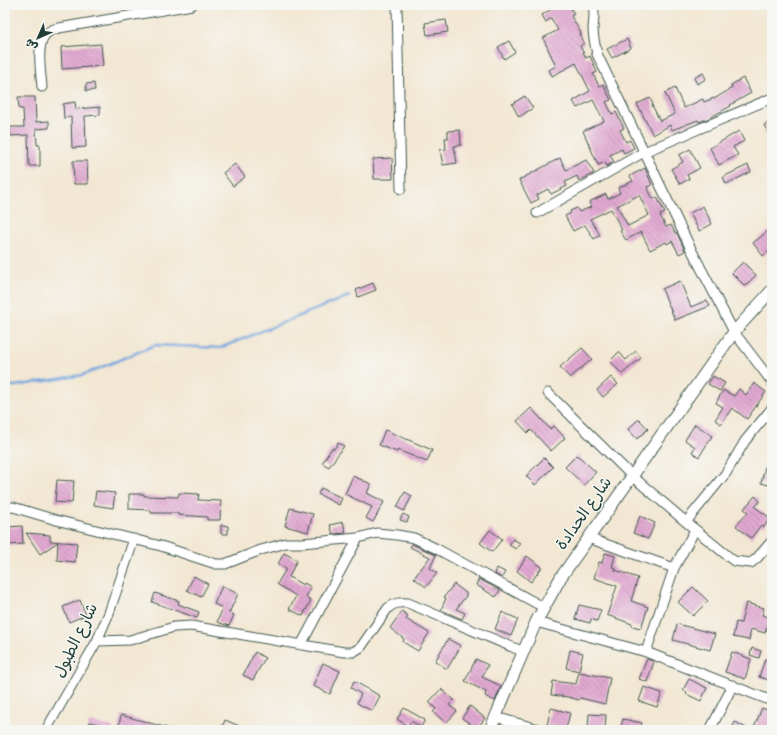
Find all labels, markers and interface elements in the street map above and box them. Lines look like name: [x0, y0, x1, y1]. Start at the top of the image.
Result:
north arrow: [18, 18, 58, 58]
text: ش: [22, 34, 42, 54]
street label: شارع الحدادة: [551, 473, 619, 555]
street label: شارع الطبول: [49, 600, 105, 682]

